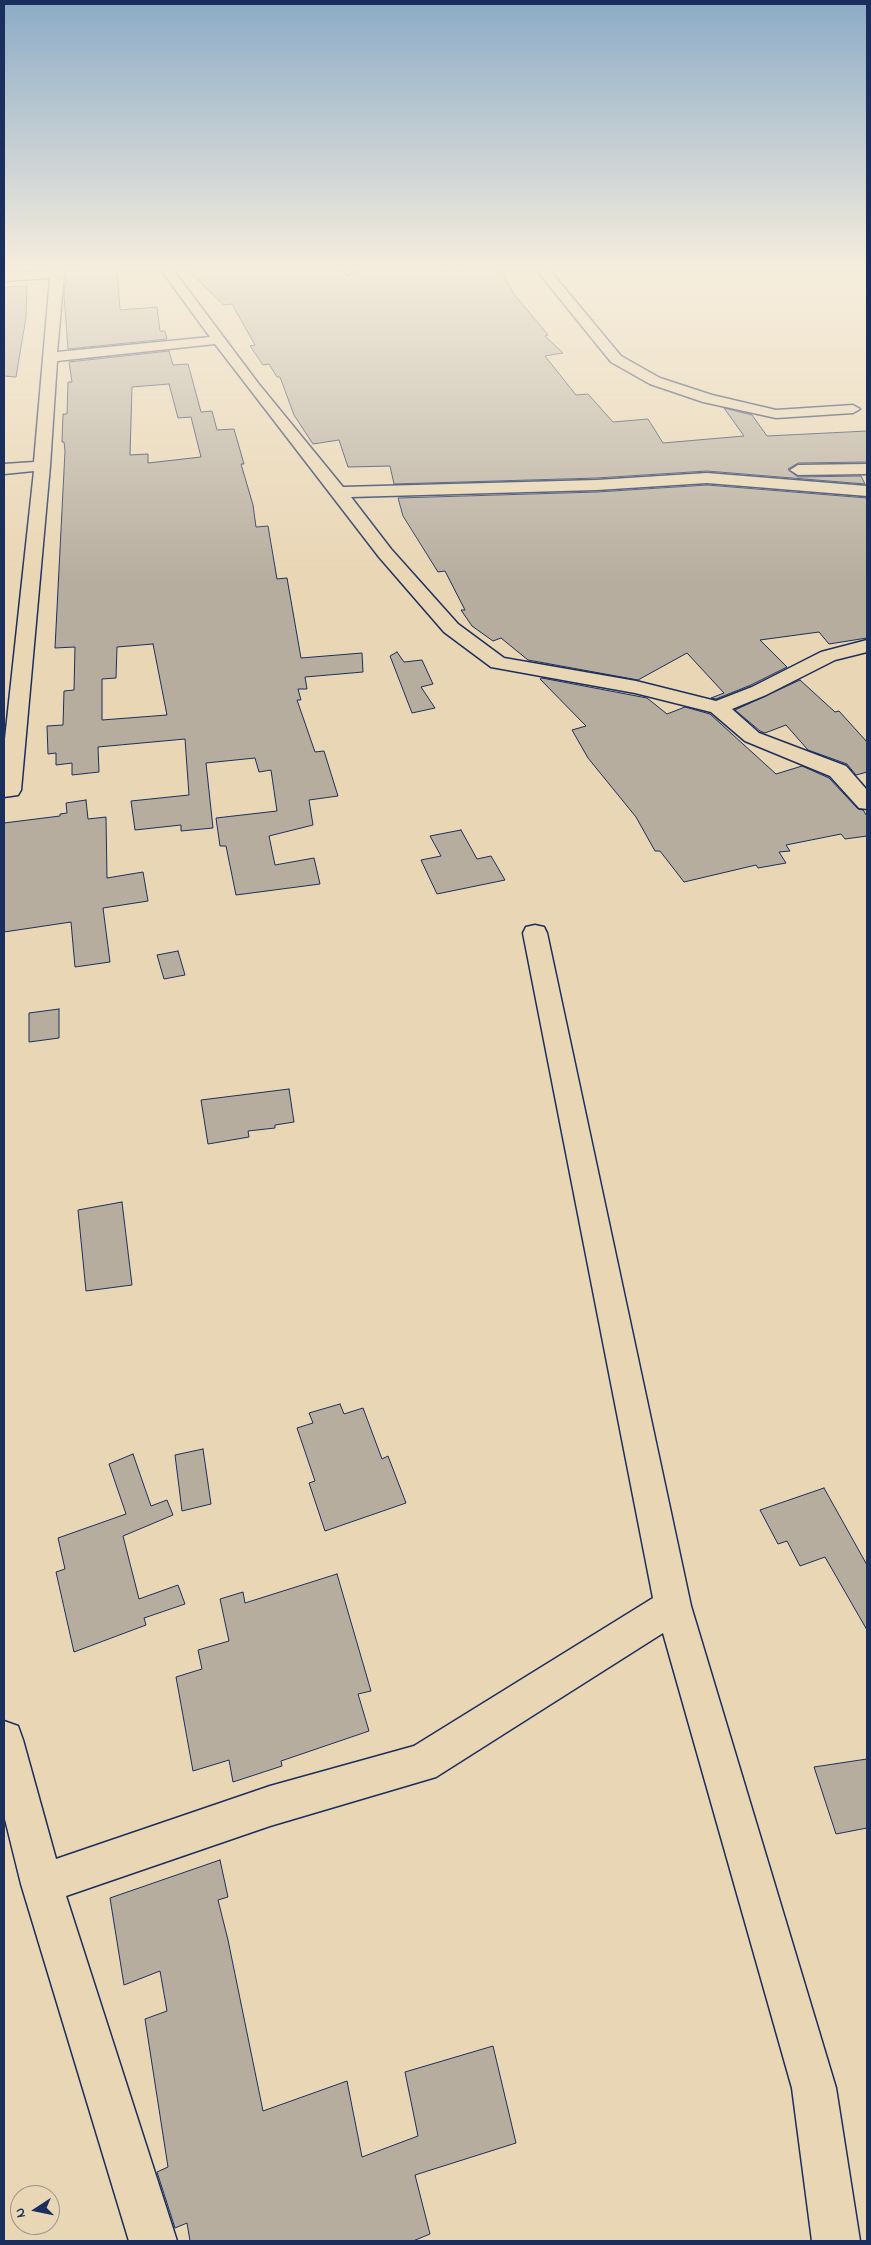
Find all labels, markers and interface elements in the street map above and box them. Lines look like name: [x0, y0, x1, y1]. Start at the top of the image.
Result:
north arrow: [10, 2185, 60, 2235]
text: N: [10, 2206, 32, 2219]

